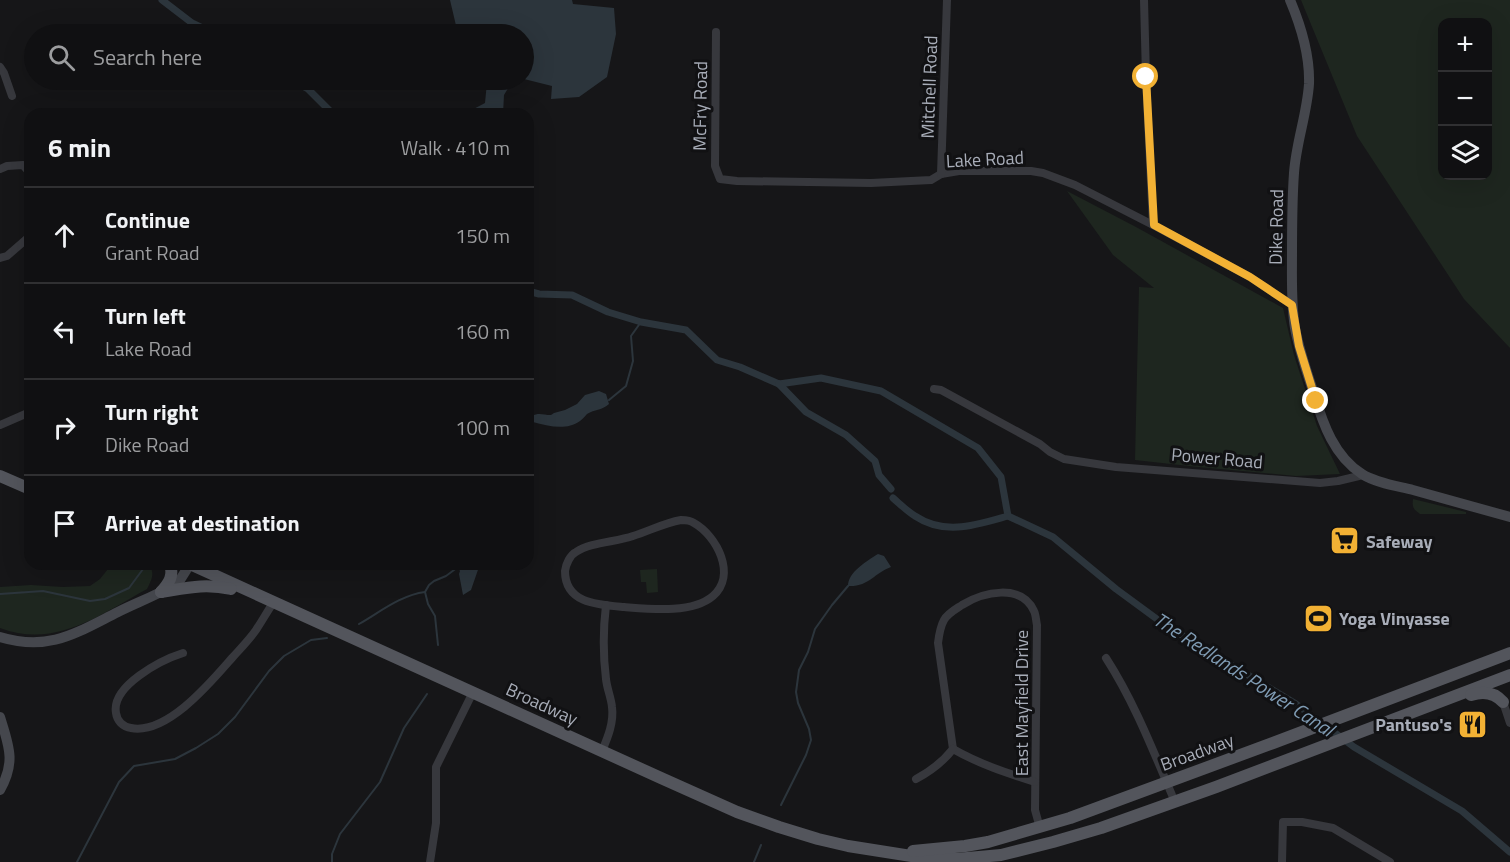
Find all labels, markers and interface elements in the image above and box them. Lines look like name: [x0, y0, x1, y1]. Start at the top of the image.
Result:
map controls: [1438, 18, 1492, 180]
button: +: [1438, 18, 1492, 72]
search box: [24, 24, 534, 90]
street label: Mitchell Road: [914, 35, 944, 139]
text: Search here: [93, 40, 202, 74]
icon: search: [45, 41, 78, 74]
street label: McFry Road: [686, 61, 714, 151]
route start: [1132, 63, 1158, 89]
button: −: [1438, 72, 1492, 126]
button: layers: [1438, 126, 1492, 180]
text: 6 min: [48, 128, 111, 167]
text: Walk · 410 m: [401, 132, 510, 163]
street label: Lake Road: [945, 143, 1025, 175]
street label: Dike Road: [1262, 189, 1290, 265]
text: Continue: [105, 203, 190, 237]
icon: ahead: [48, 219, 81, 252]
text: 150 m: [455, 220, 510, 251]
text: Grant Road: [105, 237, 200, 268]
text: Turn left: [105, 299, 186, 333]
icon: left: [48, 315, 81, 348]
text: 160 m: [455, 316, 510, 347]
text: Lake Road: [105, 333, 192, 364]
route end: [1302, 387, 1328, 413]
text: Turn right: [105, 395, 199, 429]
icon: right: [48, 411, 81, 444]
text: 100 m: [455, 412, 510, 443]
text: Dike Road: [105, 429, 189, 460]
street label: Power Road: [1170, 441, 1264, 475]
text: Arrive at destination: [105, 506, 300, 540]
icon: arrive: [48, 507, 81, 540]
supermarket icon: Safeway: [1329, 525, 1361, 557]
place label: Safeway: [1366, 528, 1433, 555]
sports icon: Yoga Vinyasse: [1302, 602, 1334, 634]
water label: The Redlands Power Canal: [1148, 604, 1343, 746]
place label: Yoga Vinyasse: [1339, 605, 1450, 632]
street label: East Mayfield Drive: [1008, 630, 1035, 776]
street label: Broadway: [502, 676, 583, 733]
restaurant icon: Pantuso's: [1457, 708, 1489, 740]
place label: Pantuso's: [1375, 711, 1452, 738]
street label: Broadway: [1156, 726, 1238, 778]

